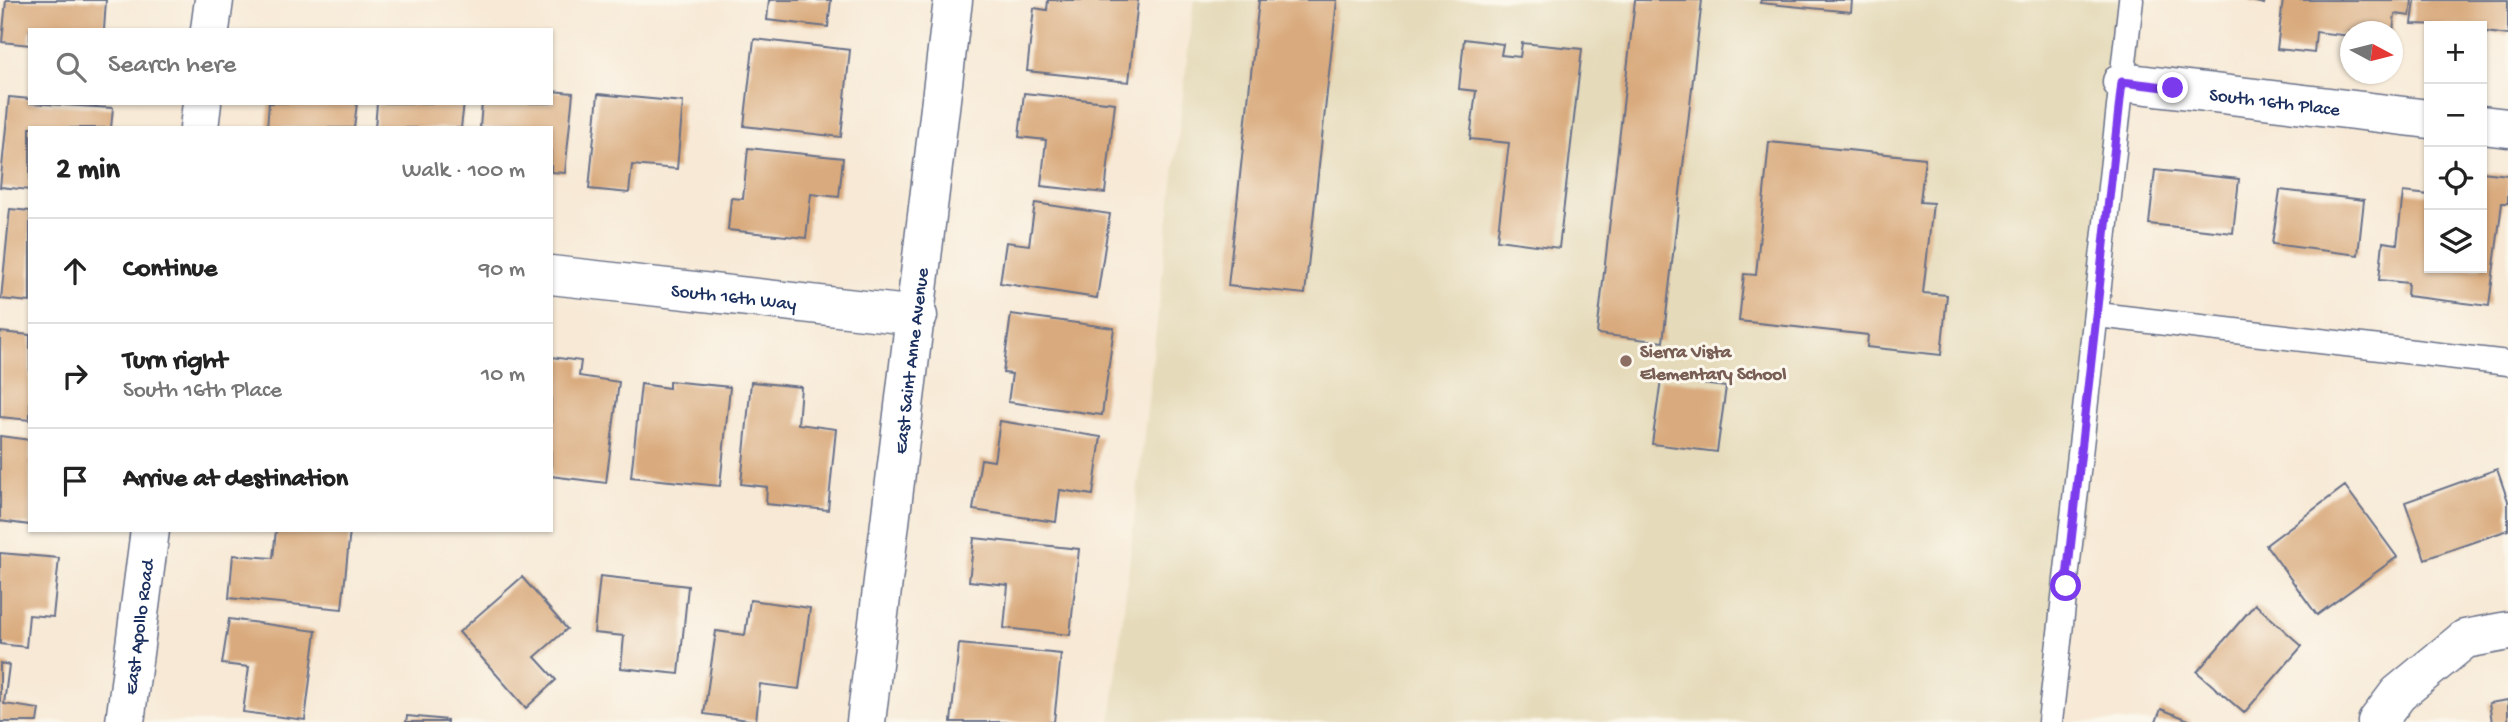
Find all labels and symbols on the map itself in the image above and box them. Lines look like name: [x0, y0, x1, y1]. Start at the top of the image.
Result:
north arrow: [2340, 21, 2403, 84]
route end: [2157, 72, 2188, 103]
street label: South 16th Place: [2208, 85, 2341, 123]
street label: East Saint Anne Avenue: [890, 267, 936, 455]
street label: South 16th Way: [670, 280, 798, 317]
place label: Sierra Vista Elementary School: [1640, 342, 1786, 387]
marker: Sierra Vista Elementary School: [1618, 353, 1634, 369]
street label: East Apollo Road: [121, 556, 161, 696]
route start: [2050, 570, 2081, 601]

